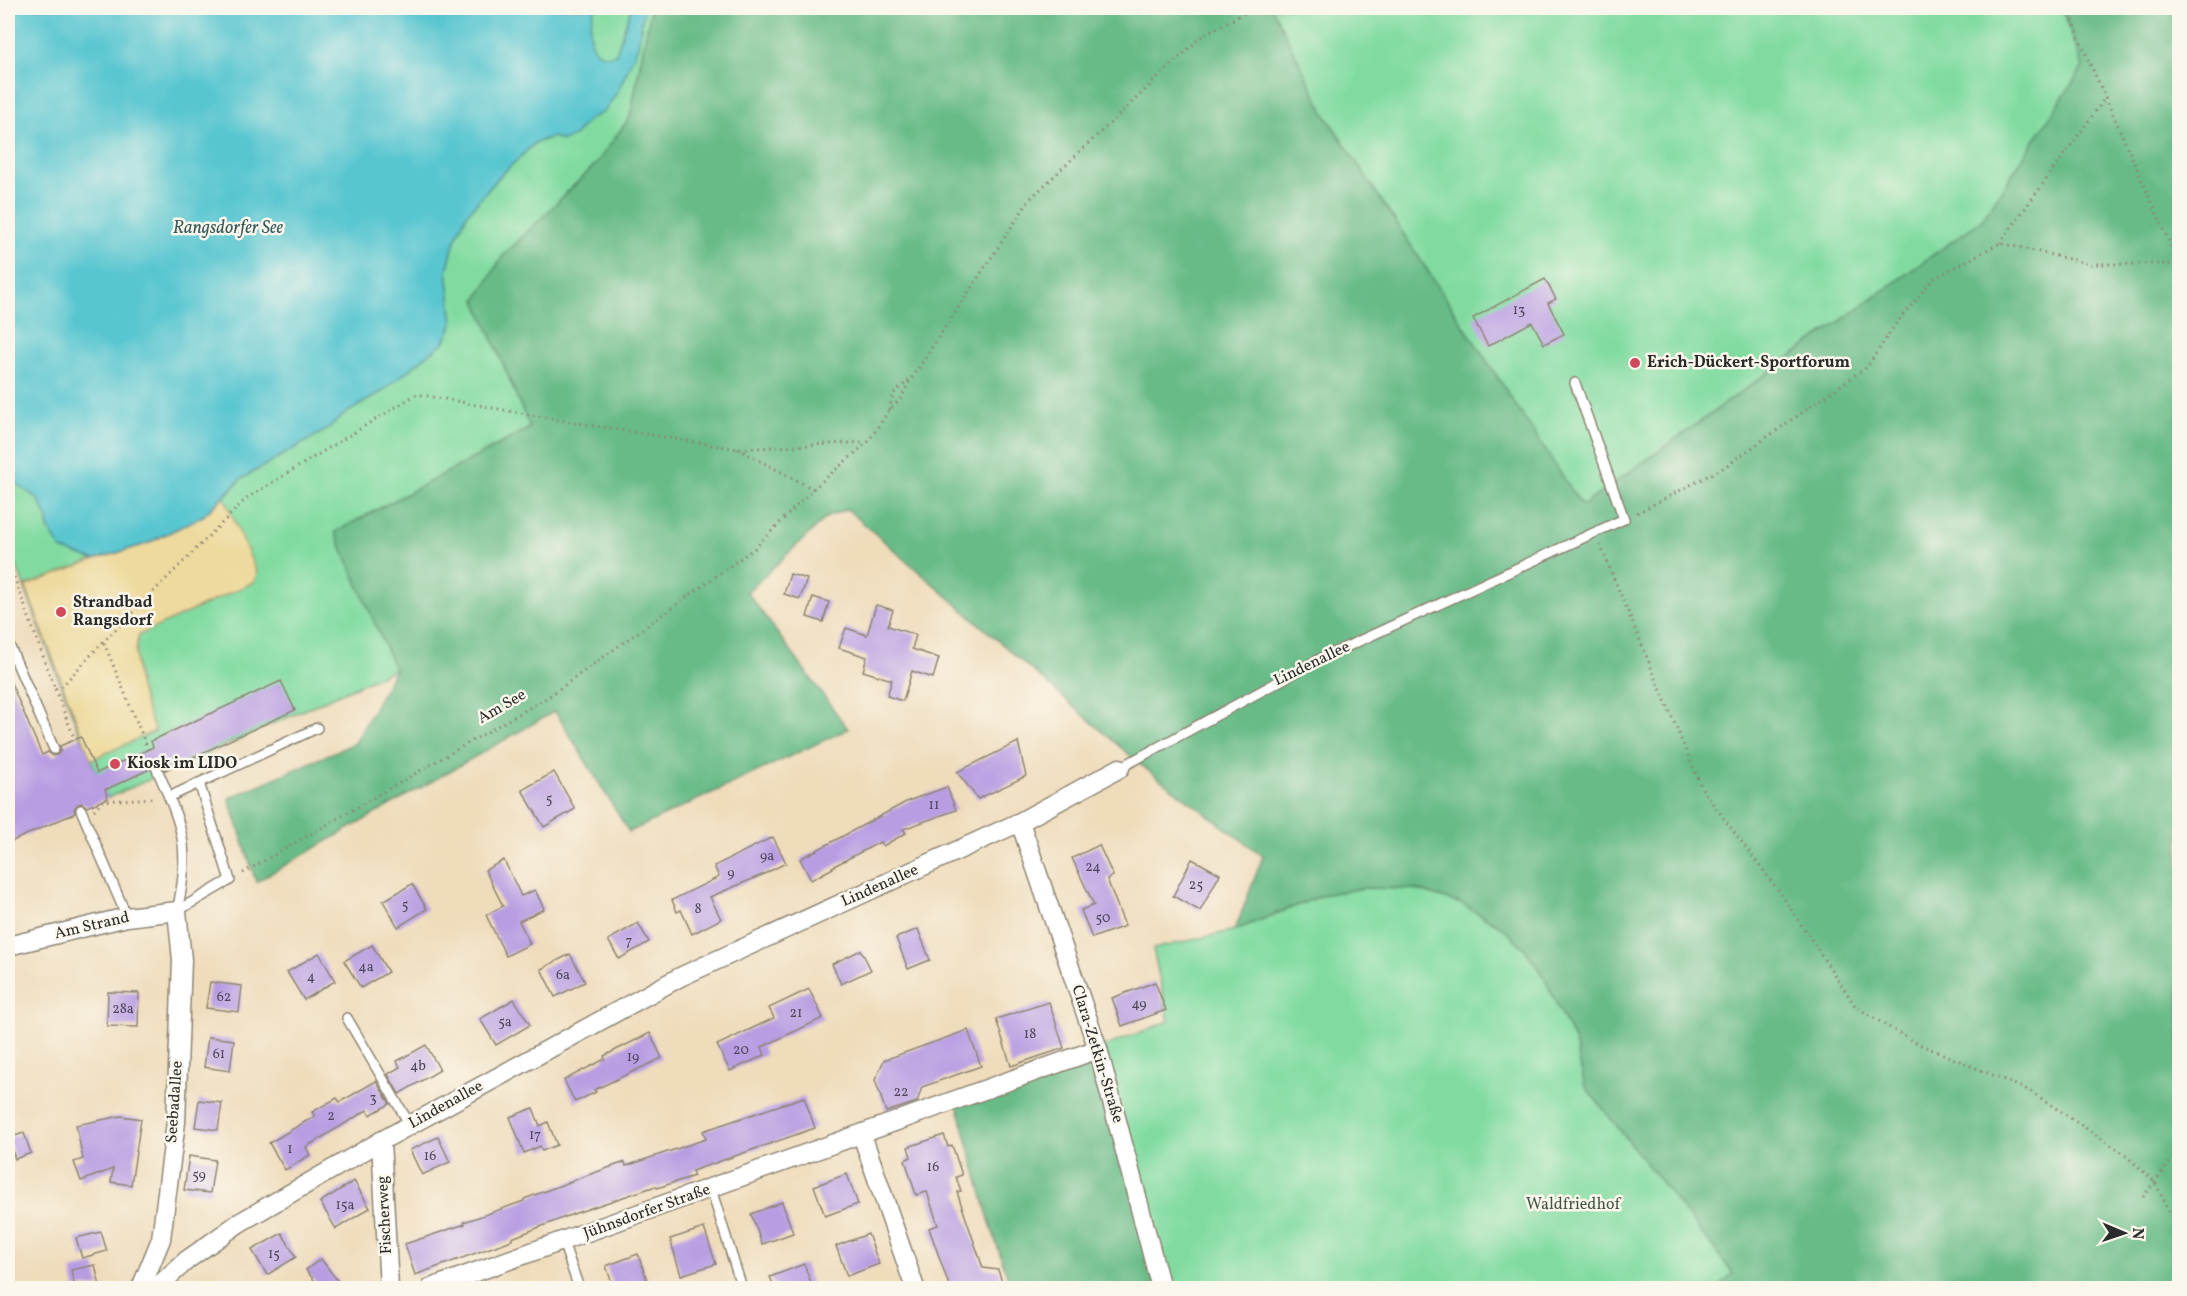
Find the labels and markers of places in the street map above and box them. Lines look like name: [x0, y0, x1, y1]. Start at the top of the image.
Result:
place label: Erich-Dückert-Sportforum: [1647, 352, 1850, 374]
marker: Erich-Dückert-Sportforum: [1628, 356, 1642, 370]
place label: Strandbad Rangsdorf: [73, 592, 154, 632]
marker: Strandbad Rangsdorf: [54, 605, 68, 619]
place label: Kiosk im LIDO: [127, 753, 237, 775]
marker: Kiosk im LIDO: [108, 757, 122, 771]

